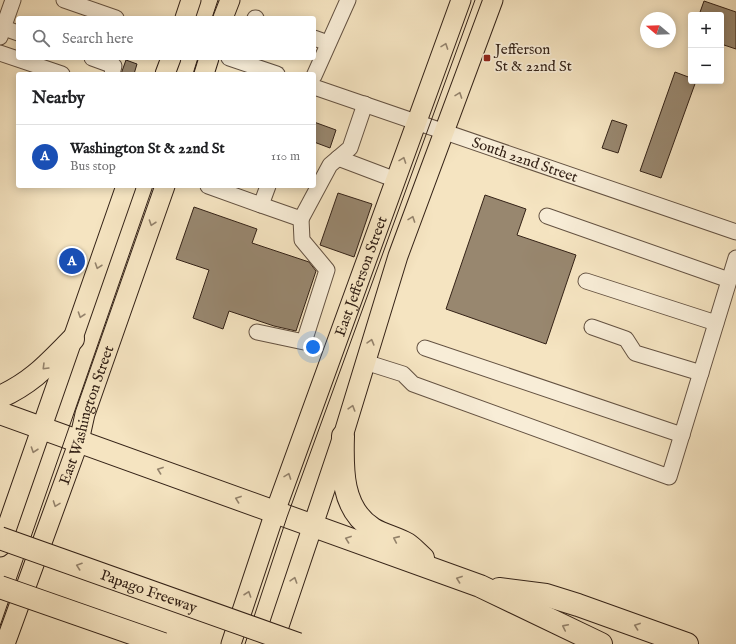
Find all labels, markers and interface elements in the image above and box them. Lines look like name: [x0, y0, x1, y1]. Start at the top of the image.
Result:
north arrow: [640, 12, 676, 48]
map controls: [688, 12, 724, 84]
button: +: [688, 12, 724, 48]
search box: [16, 16, 316, 60]
icon: search: [30, 27, 52, 49]
text: Search here: [62, 29, 133, 48]
place label: Jefferson St & 22nd St: [493, 40, 572, 76]
one-way arrow: [440, 42, 448, 49]
button: −: [688, 48, 724, 84]
marker: Jefferson St & 22nd St: [482, 53, 492, 63]
text: Nearby: [32, 88, 85, 109]
one-way arrow: [454, 91, 462, 98]
street label: South 22nd Street: [469, 133, 580, 186]
text: Washington St & 22nd St: [70, 139, 225, 158]
text: A: [41, 148, 49, 165]
text: 110 m: [271, 148, 300, 165]
one-way arrow: [398, 157, 407, 164]
text: Bus stop: [70, 158, 116, 175]
street label: East Jefferson Street: [330, 214, 391, 339]
one-way arrow: [407, 216, 416, 223]
one-way arrow: [149, 219, 157, 226]
pin: A: [59, 246, 85, 276]
one-way arrow: [94, 263, 103, 270]
one-way arrow: [78, 311, 86, 318]
your location: [303, 337, 323, 357]
one-way arrow: [366, 339, 375, 346]
street label: East Washington Street: [54, 343, 118, 487]
one-way arrow: [42, 362, 50, 370]
one-way arrow: [347, 405, 356, 412]
one-way arrow: [30, 446, 39, 453]
one-way arrow: [157, 467, 164, 475]
one-way arrow: [284, 472, 292, 479]
one-way arrow: [235, 495, 242, 504]
one-way arrow: [52, 500, 60, 507]
one-way arrow: [345, 535, 352, 544]
one-way arrow: [393, 536, 400, 544]
one-way arrow: [75, 563, 82, 571]
street label: Papago Freeway: [98, 565, 200, 617]
one-way arrow: [456, 575, 463, 583]
one-way arrow: [289, 577, 298, 584]
one-way arrow: [243, 591, 252, 598]
one-way arrow: [634, 622, 641, 630]
one-way arrow: [562, 624, 570, 632]

